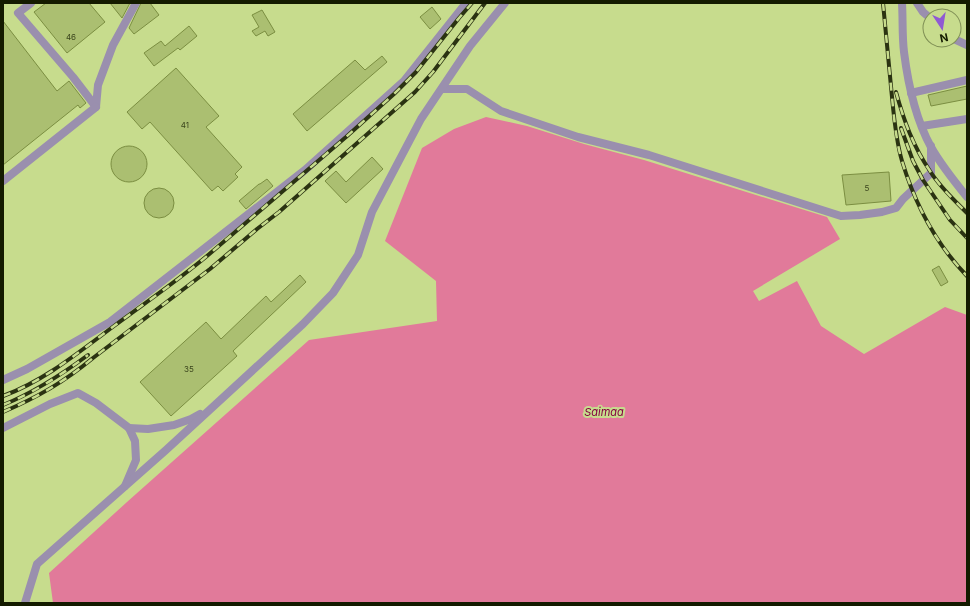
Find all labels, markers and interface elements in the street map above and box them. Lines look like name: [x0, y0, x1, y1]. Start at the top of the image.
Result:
north arrow: [922, 8, 962, 48]
text: N: [939, 30, 950, 46]
house number: 46: [66, 32, 76, 42]
house number: 41: [181, 120, 189, 130]
house number: 5: [865, 183, 870, 193]
house number: 35: [184, 364, 194, 374]
water label: Saimaa: [584, 405, 624, 419]

